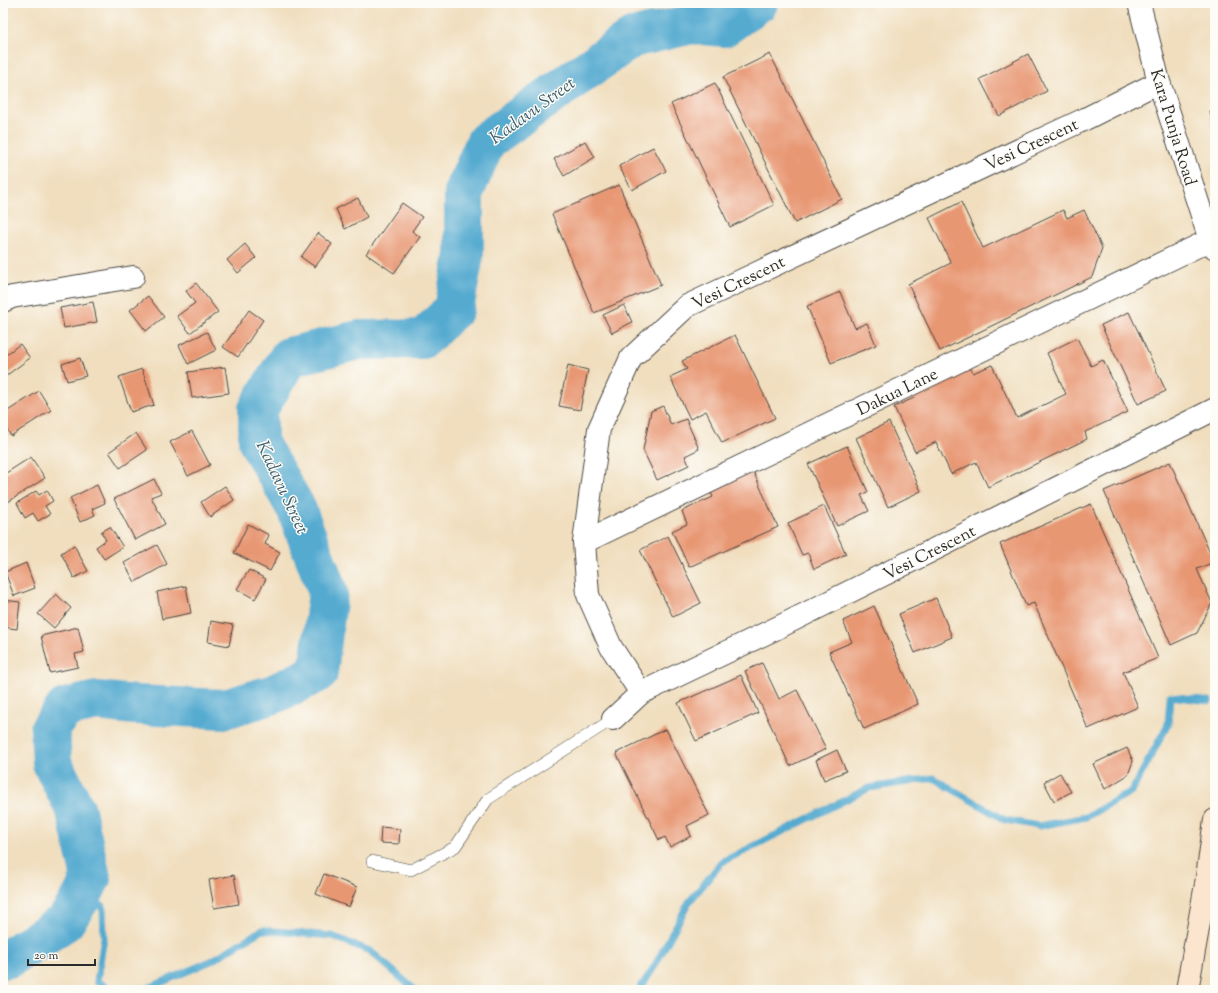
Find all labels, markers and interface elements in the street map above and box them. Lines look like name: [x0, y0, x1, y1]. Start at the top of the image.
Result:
street label: Kara Punja Road: [1143, 66, 1201, 189]
water label: Kadavu Street: [485, 71, 582, 152]
street label: Vesi Crescent: [981, 114, 1083, 178]
street label: Vesi Crescent: [688, 251, 790, 317]
street label: Dakua Lane: [853, 363, 942, 423]
water label: Kadavu Street: [248, 437, 314, 539]
street label: Vesi Crescent: [880, 520, 980, 587]
scale bar: [28, 941, 95, 967]
text: 20 m: [34, 947, 59, 965]

